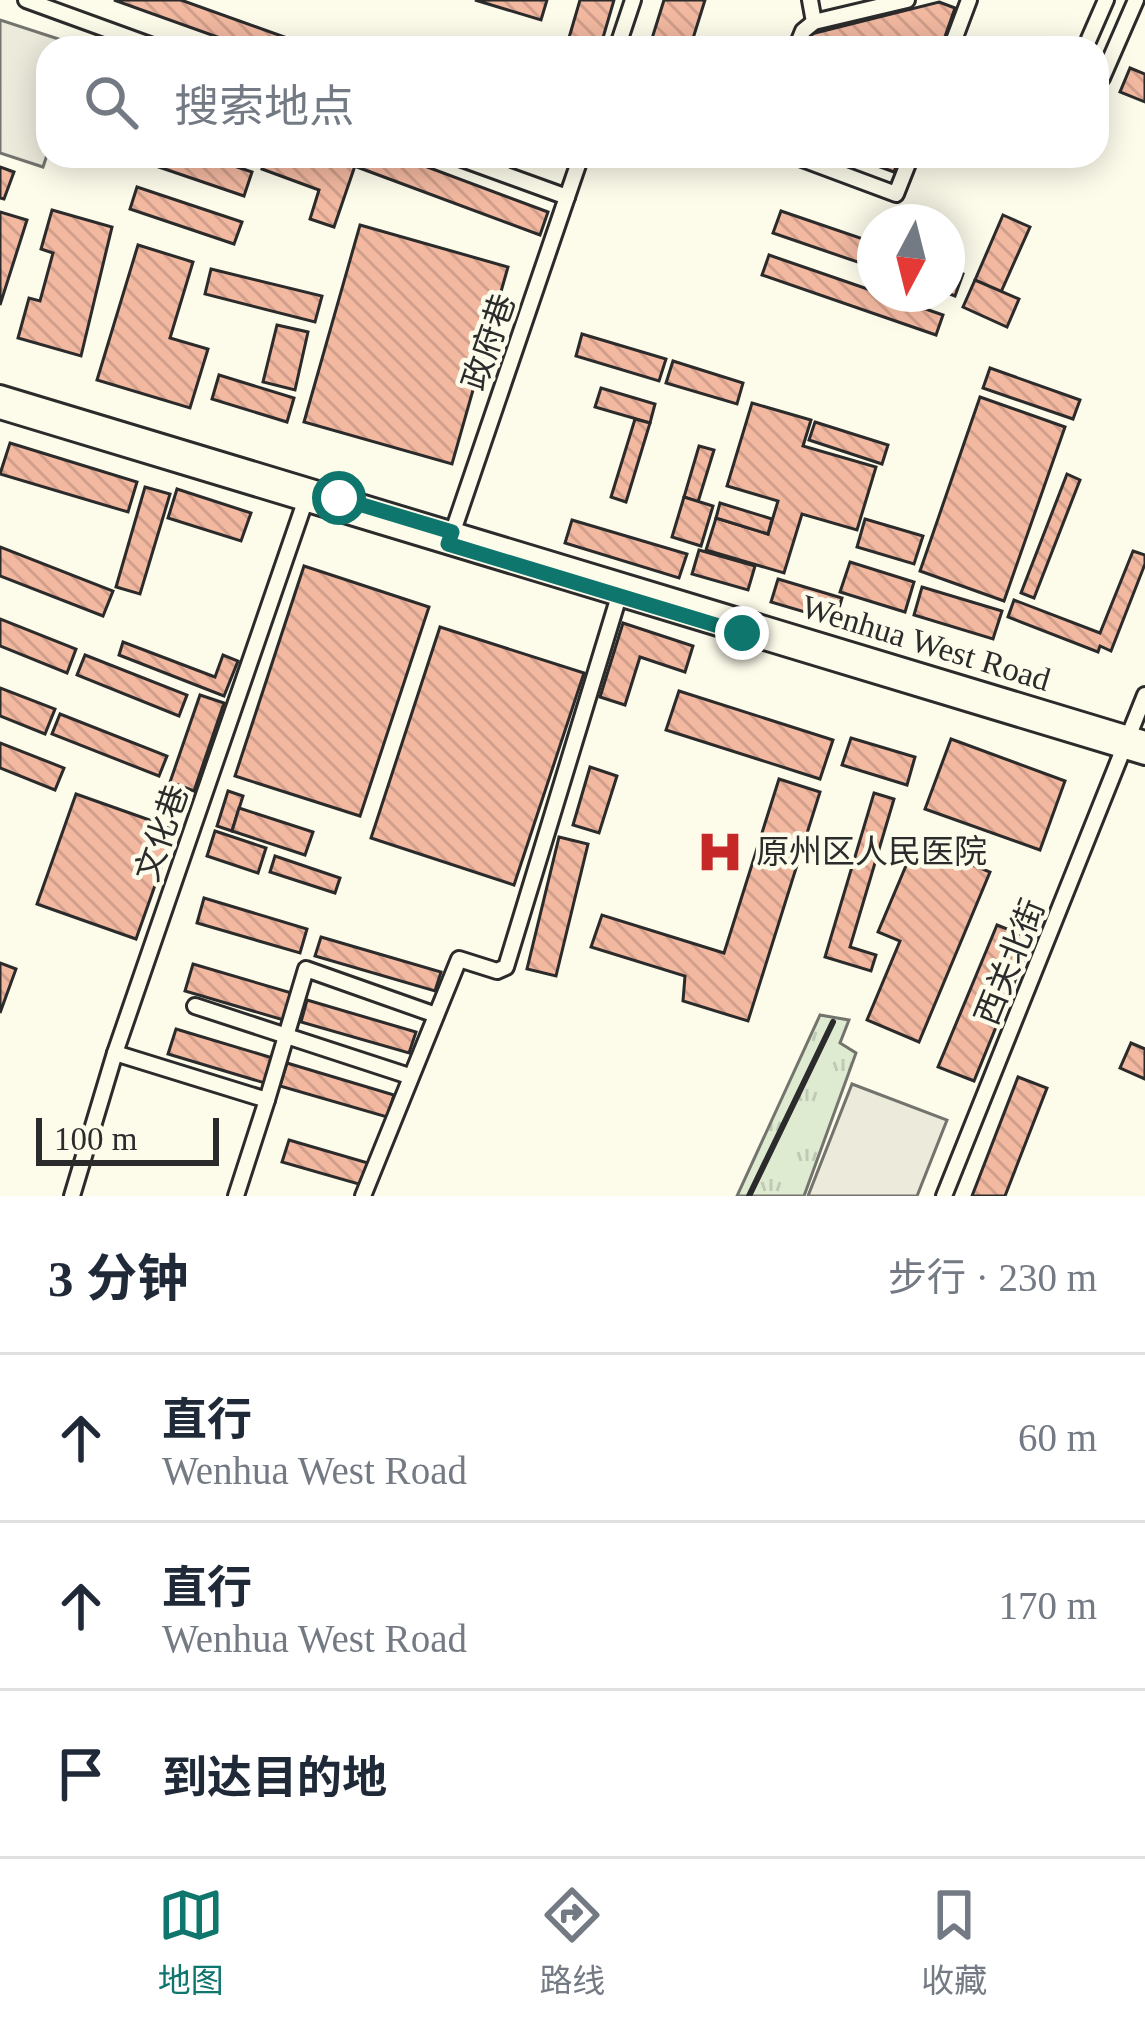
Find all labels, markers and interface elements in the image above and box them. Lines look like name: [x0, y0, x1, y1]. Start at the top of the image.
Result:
search box: [36, 36, 1109, 168]
icon: search: [78, 69, 144, 135]
text: 搜索地点: [174, 82, 354, 132]
north arrow: [857, 204, 965, 312]
street label: 政府巷: [456, 289, 522, 395]
route start: [312, 471, 366, 525]
street label: Wenhua West Road: [797, 588, 1055, 698]
route end: [715, 606, 769, 660]
street label: 文化巷: [129, 780, 195, 886]
hospital icon: 原州区人民医院: [695, 827, 745, 877]
place label: 原州区人民医院: [756, 834, 987, 870]
street label: 西关北街: [969, 894, 1051, 1030]
scale bar: [36, 1112, 219, 1165]
text: 100 m: [54, 1121, 137, 1157]
text: 3 分钟: [48, 1251, 188, 1307]
text: 步行 · 230 m: [888, 1256, 1097, 1299]
text: 直行: [162, 1395, 252, 1445]
icon: ahead: [48, 1405, 114, 1471]
text: 60 m: [1018, 1416, 1097, 1459]
text: Wenhua West Road: [162, 1449, 467, 1492]
text: 直行: [162, 1563, 252, 1613]
icon: ahead: [48, 1573, 114, 1639]
text: 170 m: [998, 1584, 1097, 1627]
text: Wenhua West Road: [162, 1617, 467, 1660]
icon: arrive: [48, 1741, 114, 1807]
text: 到达目的地: [162, 1753, 387, 1803]
tab: 地图: [158, 1882, 224, 2002]
tab: 路线: [539, 1882, 605, 2002]
tab: 收藏: [921, 1882, 987, 2002]

